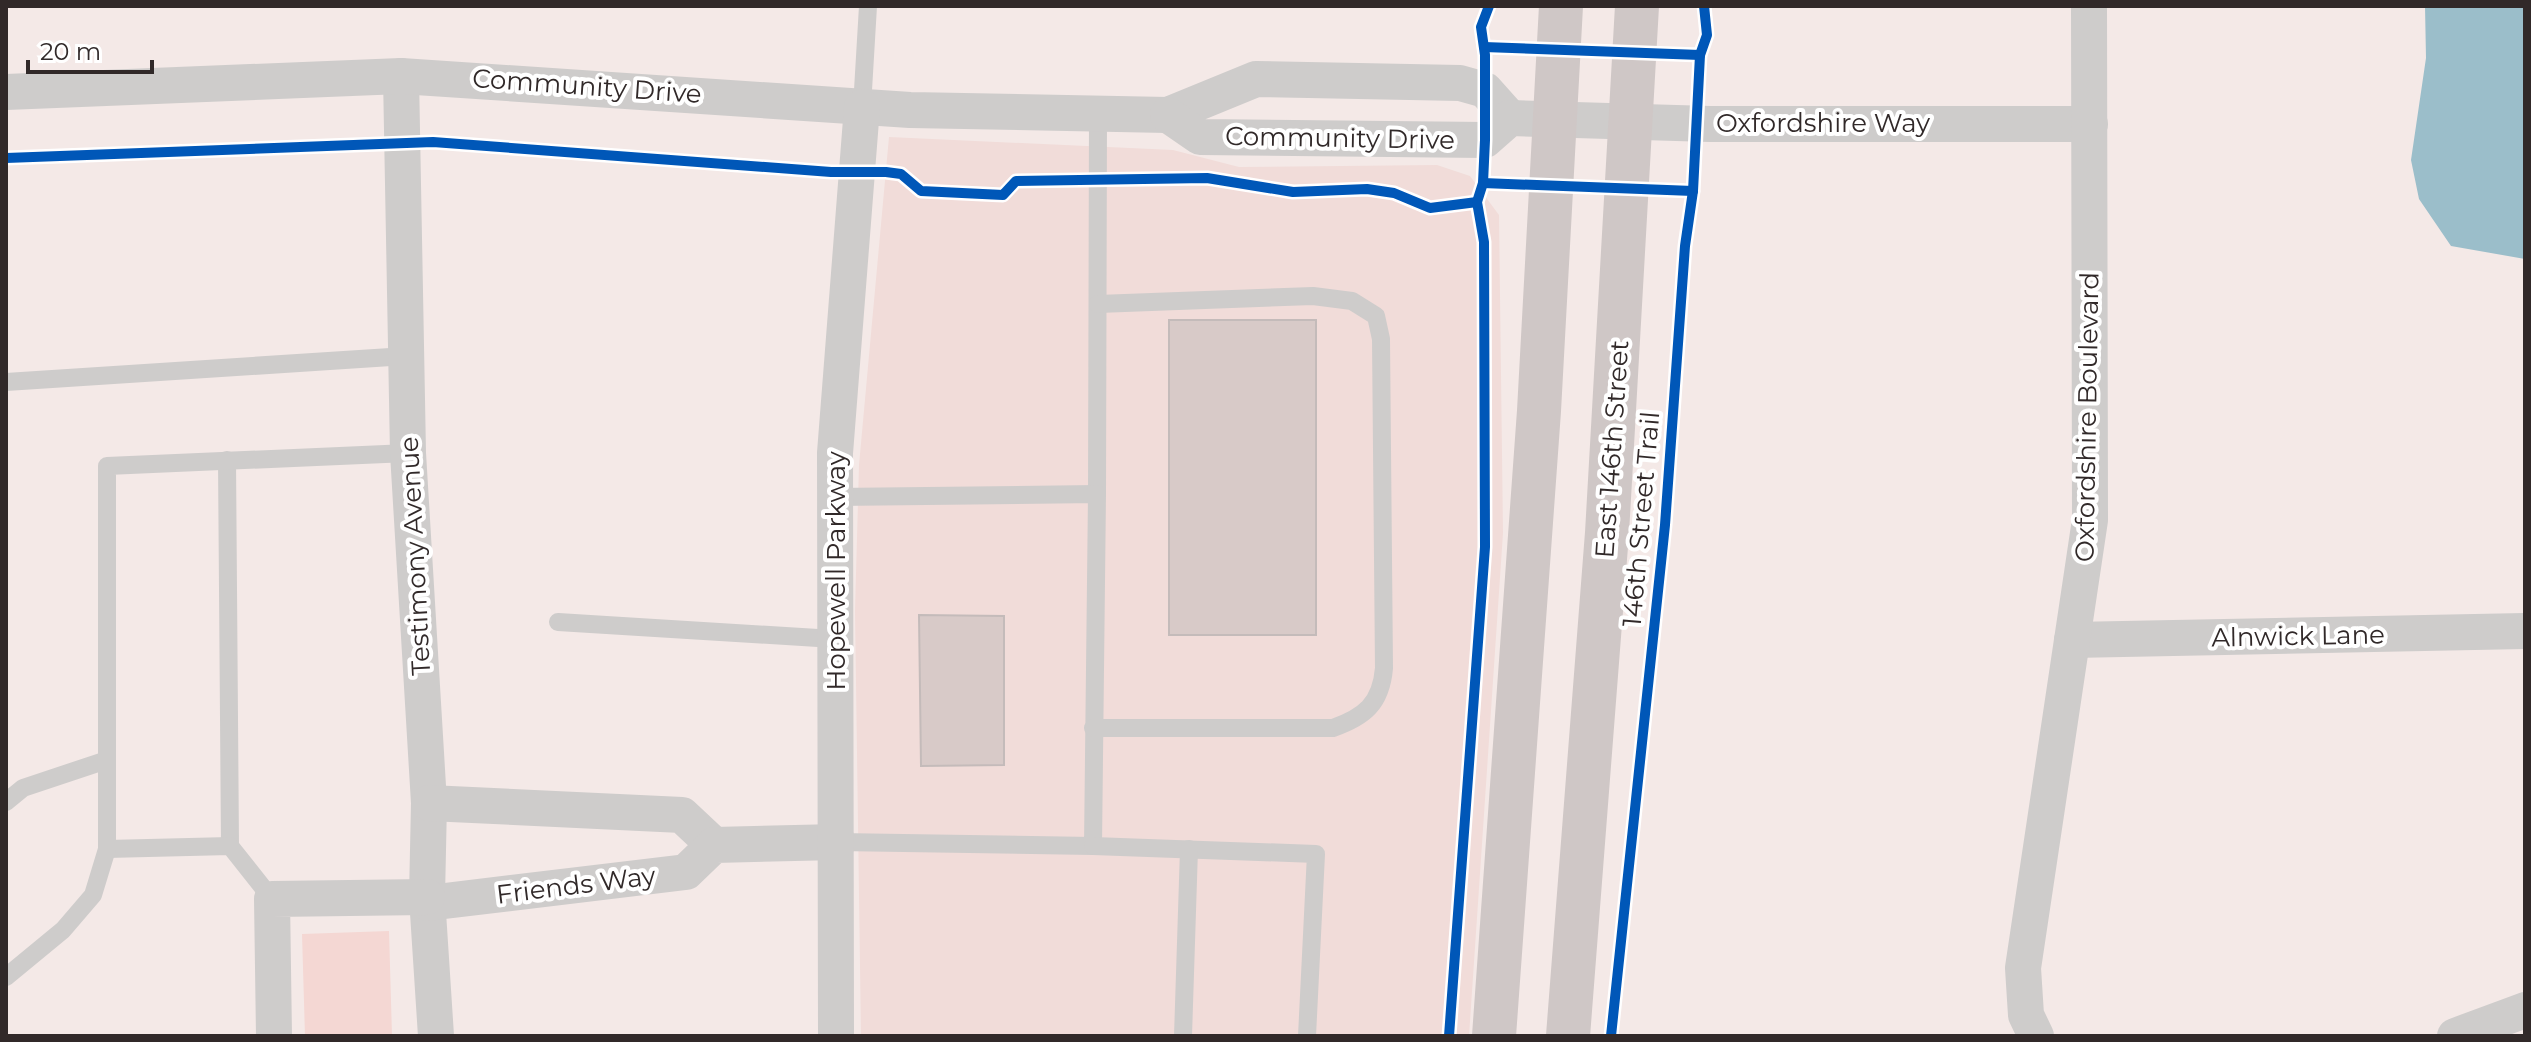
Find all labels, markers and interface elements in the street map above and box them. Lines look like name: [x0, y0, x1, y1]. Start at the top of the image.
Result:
scale bar: [28, 24, 152, 74]
text: 20 m: [40, 37, 101, 66]
street label: Community Drive: [471, 62, 703, 110]
street label: Oxfordshire Way: [1716, 107, 1931, 139]
street label: Community Drive: [1225, 120, 1455, 156]
street label: Oxfordshire Boulevard: [2068, 272, 2106, 562]
street label: East 146th Street: [1588, 339, 1636, 559]
street label: 146th Street Trail: [1616, 410, 1666, 628]
street label: Testimony Avenue: [393, 436, 437, 676]
street label: Hopewell Parkway: [820, 450, 852, 691]
street label: Alnwick Lane: [2211, 618, 2385, 654]
street label: Friends Way: [495, 859, 658, 911]

